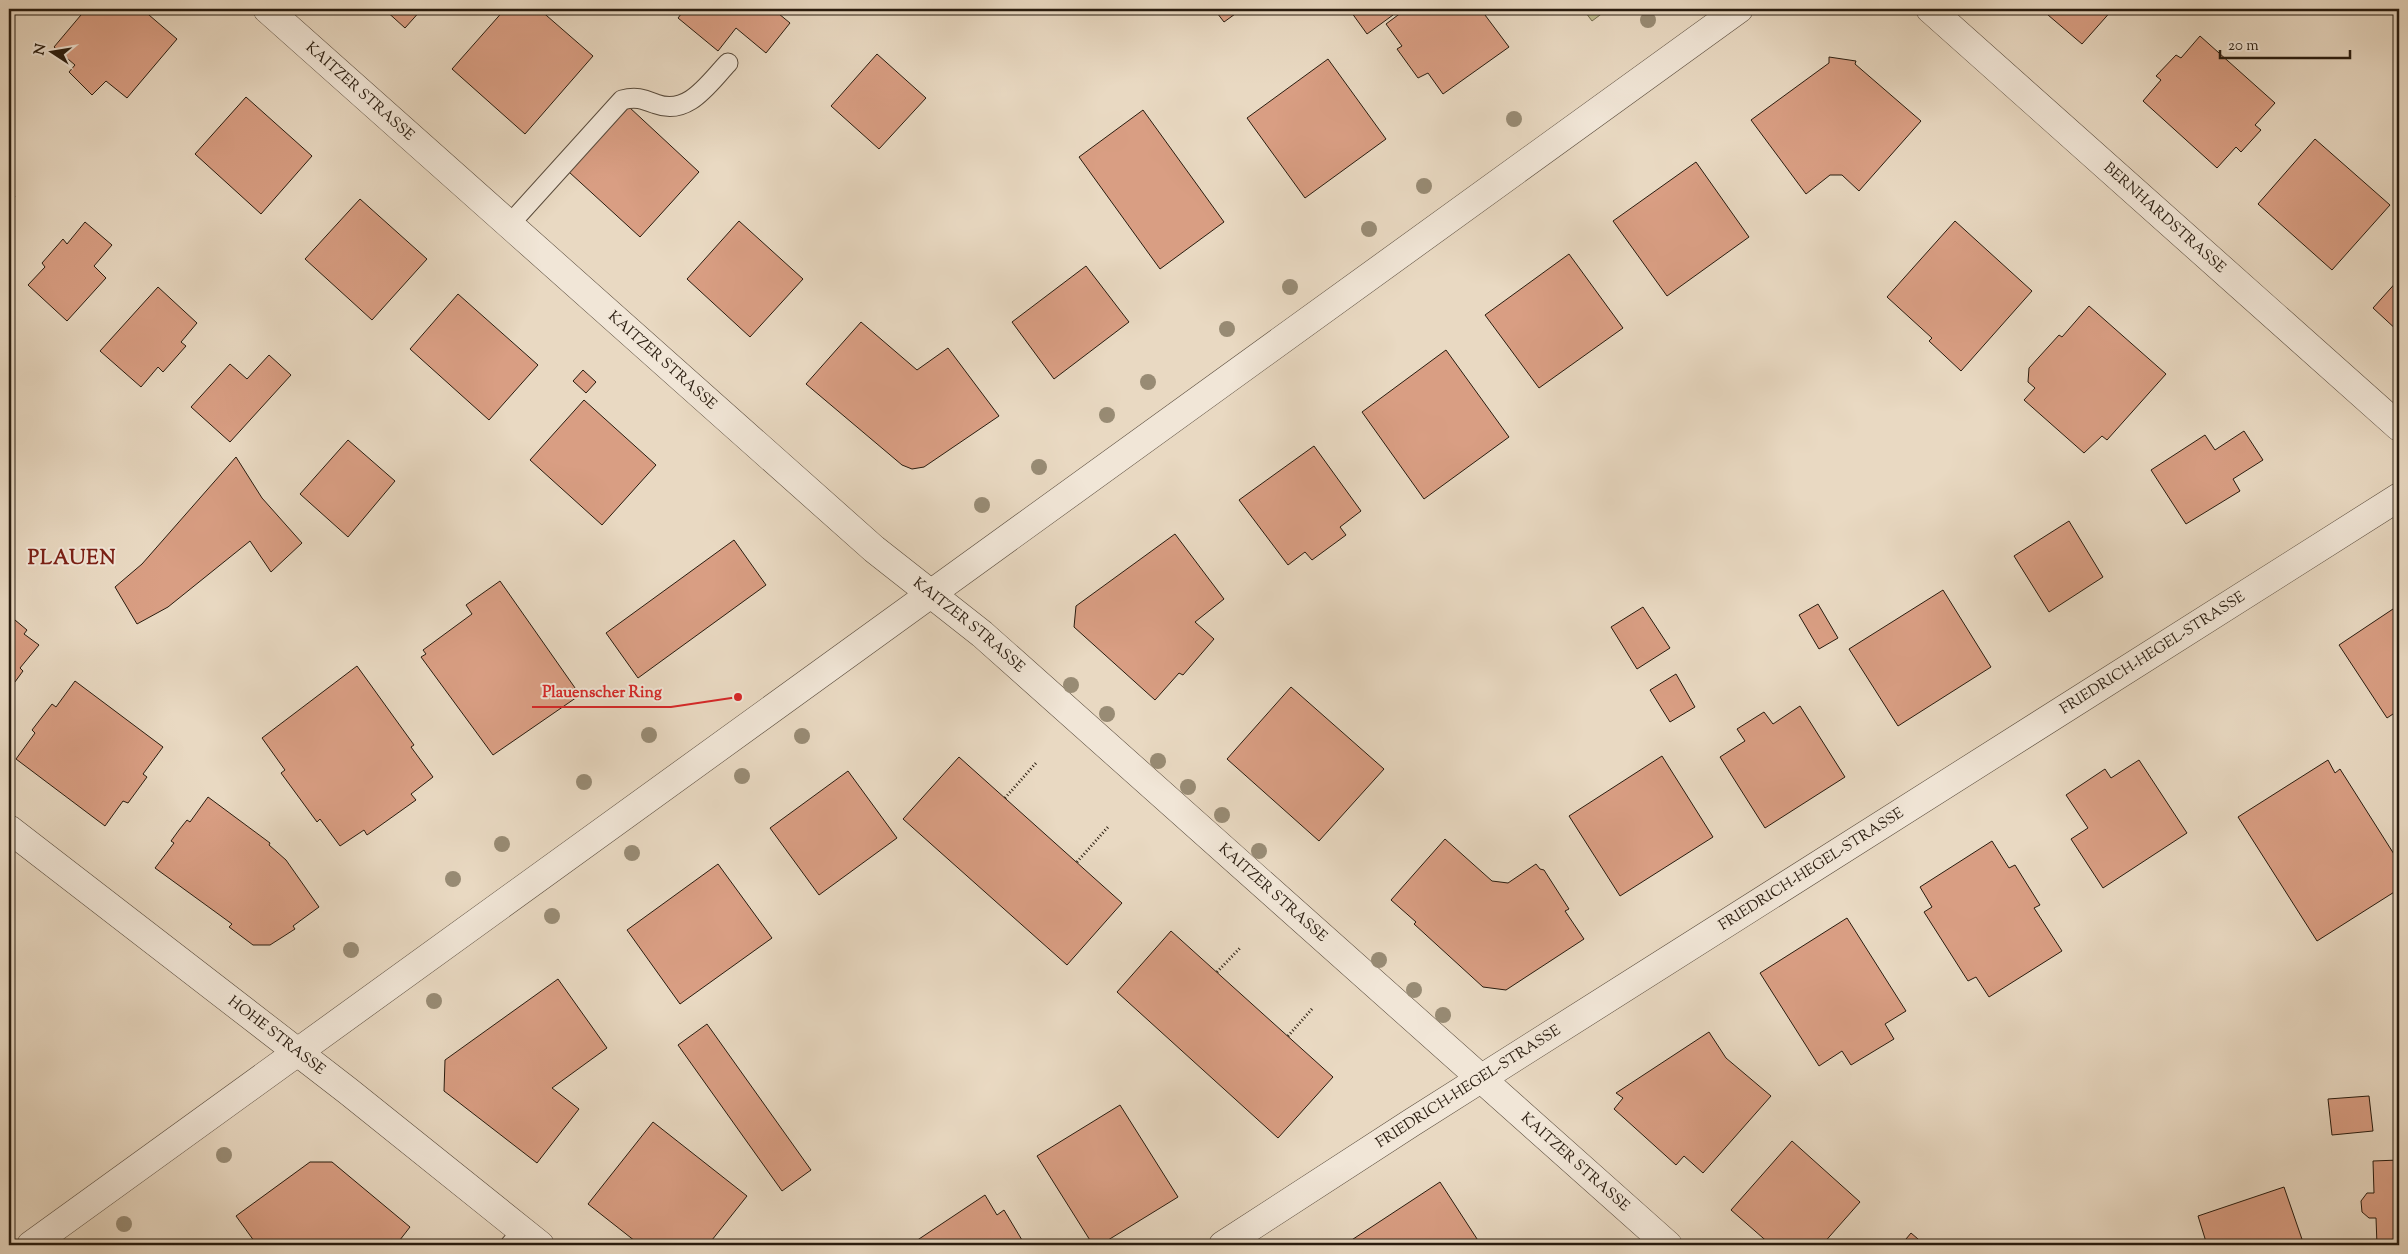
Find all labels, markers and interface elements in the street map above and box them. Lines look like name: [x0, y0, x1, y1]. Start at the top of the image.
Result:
north arrow: [28, 28, 78, 78]
scale bar: [2220, 28, 2350, 60]
text: 20 m: [2228, 36, 2259, 57]
street label: KAITZER STRASSE: [301, 37, 419, 146]
text: N: [30, 42, 52, 57]
street label: BERNHARDSTRASSE: [2099, 158, 2230, 278]
street label: KAITZER STRASSE: [603, 306, 721, 415]
district label: PLAUEN: [28, 545, 116, 574]
street label: KAITZER STRASSE: [908, 573, 1029, 678]
street label: FRIEDRICH-HEGEL-STRASSE: [2056, 587, 2249, 720]
callout: Plauenscher Ring: [532, 676, 671, 707]
text: Plauenscher Ring: [542, 682, 662, 705]
street label: FRIEDRICH-HEGEL-STRASSE: [1715, 803, 1908, 936]
street label: KAITZER STRASSE: [1214, 839, 1332, 947]
street label: HOHE STRASSE: [223, 991, 330, 1080]
street label: FRIEDRICH-HEGEL-STRASSE: [1372, 1020, 1565, 1153]
street label: KAITZER STRASSE: [1516, 1108, 1634, 1216]

